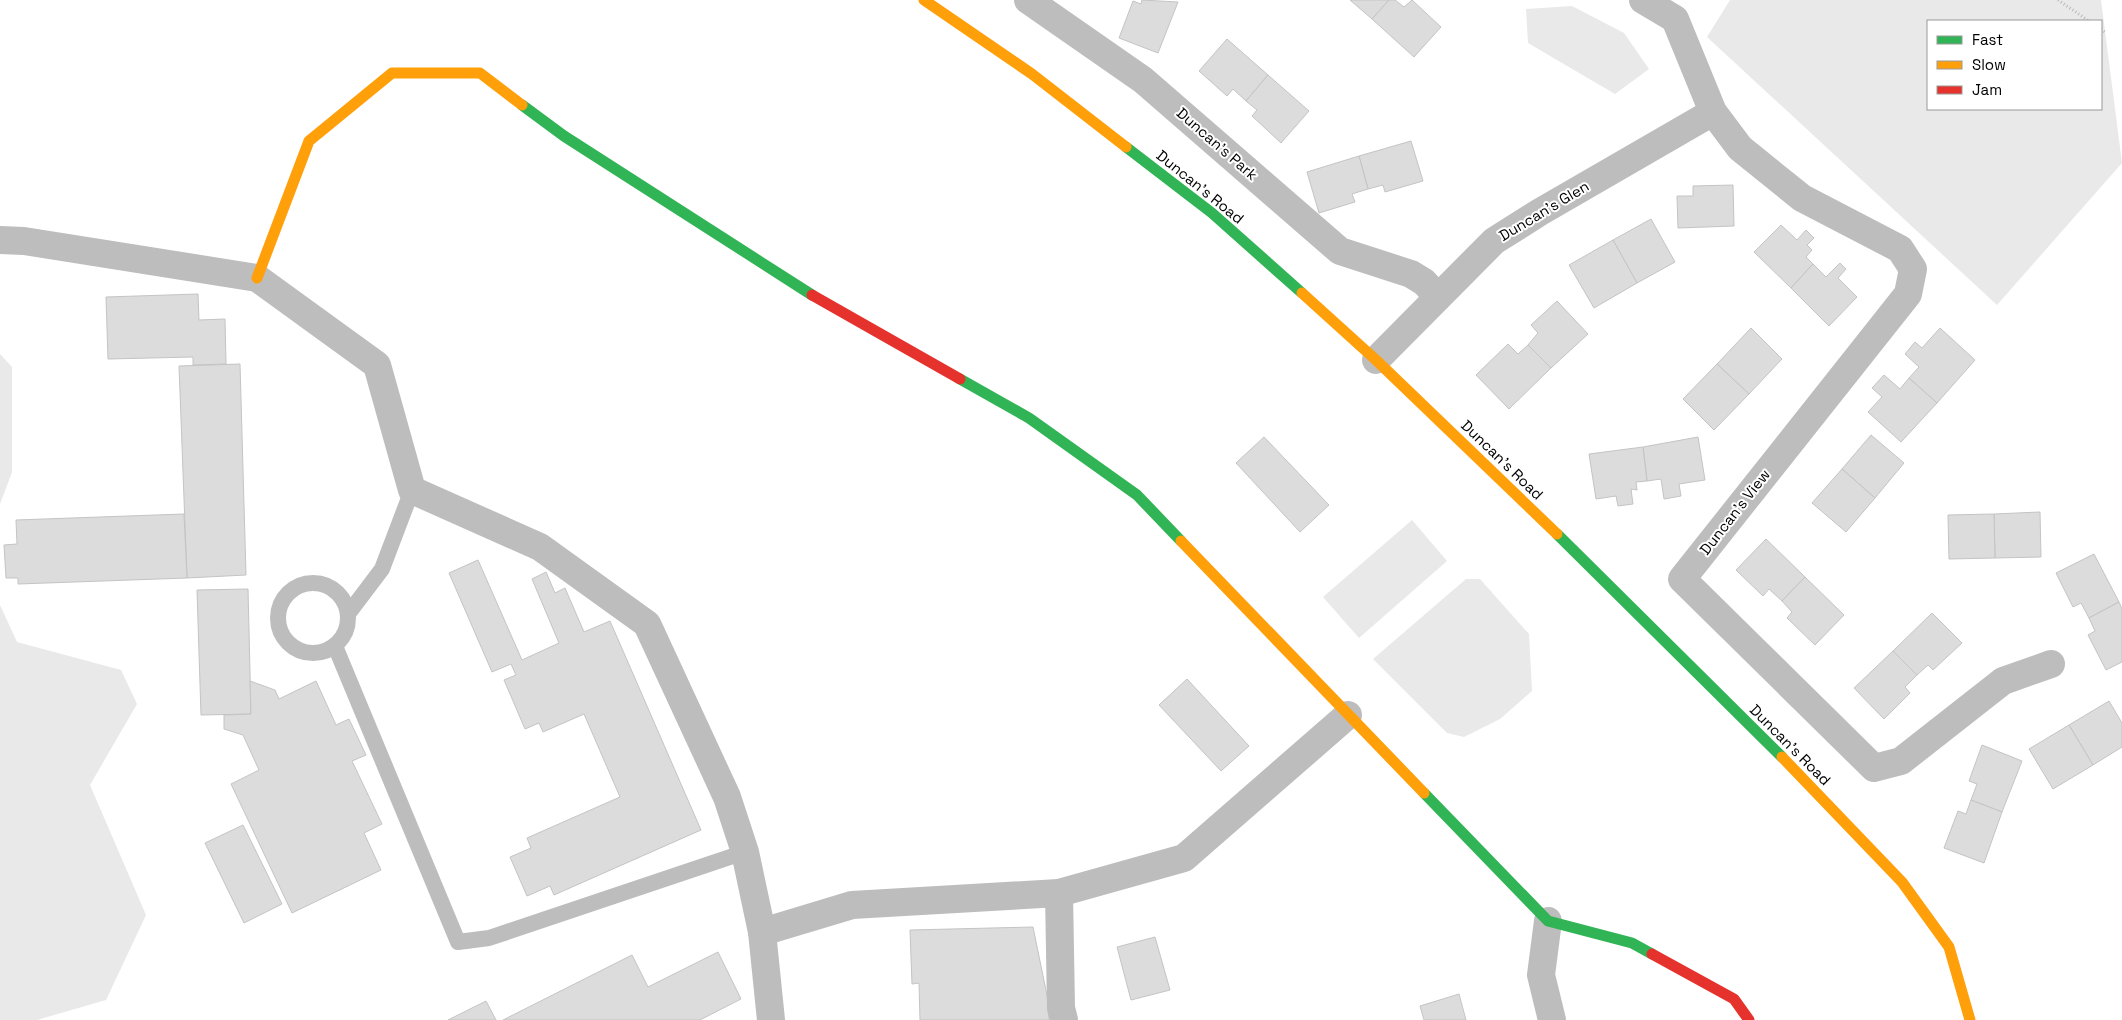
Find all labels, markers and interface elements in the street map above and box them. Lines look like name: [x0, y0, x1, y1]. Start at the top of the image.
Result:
legend: [1927, 20, 2102, 110]
text: Fast: [1972, 30, 2003, 49]
text: Slow: [1972, 55, 2006, 74]
text: Jam: [1972, 80, 2002, 99]
street label: Duncan's Park: [1173, 103, 1262, 184]
street label: Duncan's Road: [1153, 146, 1248, 228]
street label: Duncan's Glen: [1495, 176, 1592, 245]
street label: Duncan's Road: [1457, 416, 1547, 504]
street label: Duncan's View: [1695, 465, 1774, 558]
street label: Duncan's Road: [1746, 700, 1835, 789]

